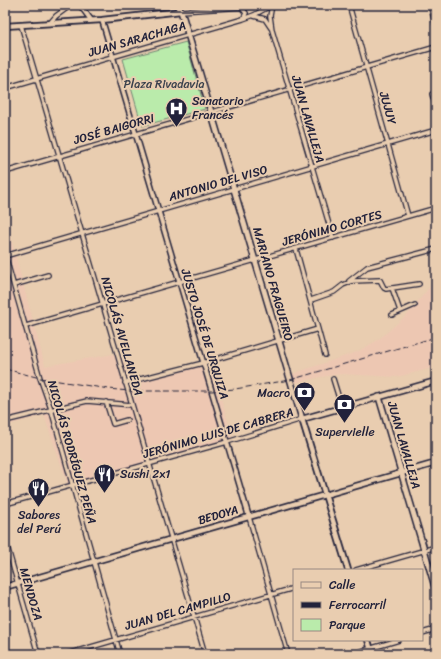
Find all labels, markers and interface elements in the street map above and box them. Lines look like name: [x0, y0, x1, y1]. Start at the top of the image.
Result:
street label: JUAN SARACHAGA: [85, 14, 189, 64]
street label: JUAN LAVALLEJA: [285, 72, 331, 165]
park label: Plaza Rivadavia: [123, 73, 205, 95]
street label: JUJUY: [373, 88, 403, 128]
place label: Sanatorio Francés: [192, 90, 244, 126]
hospital icon: Sanatorio Francés: [164, 95, 190, 128]
street label: JOSÉ BAIGORRI: [70, 107, 157, 151]
street label: ANTONIO DEL VISO: [165, 158, 270, 208]
street label: JERÓNIMO CORTES: [278, 203, 385, 253]
street label: MARIANO FRAGUEIRO: [246, 224, 300, 344]
street label: JUSTO JOSÉ DE URQUIZA: [174, 265, 235, 402]
street label: NICOLÁS AVELLANEDA: [94, 274, 150, 398]
street label: NICOLÁS RODRÍGUEZ PEÑA: [41, 377, 103, 527]
bank icon: Macro: [292, 380, 318, 413]
place label: Macro: [257, 382, 290, 404]
bank icon: Supervielle: [332, 392, 358, 425]
street label: JUAN LAVALLEJA: [381, 398, 427, 491]
street label: JERÓNIMO LUIS DE CABRERA: [139, 401, 296, 465]
place label: Supervielle: [315, 421, 375, 443]
restaurant icon: Sushi 2x1: [91, 461, 117, 494]
place label: Sushi 2x1: [120, 463, 170, 485]
restaurant icon: Sabores del Perú: [26, 475, 52, 508]
street label: BEDOYA: [195, 499, 241, 531]
place label: Sabores del Perú: [17, 504, 61, 540]
street label: MENDOZA: [13, 565, 49, 623]
legend: [293, 569, 423, 641]
text: Calle: [329, 574, 356, 596]
street label: JUAN DEL CAMPILLO: [121, 585, 234, 637]
text: Ferrocarril: [329, 594, 387, 616]
text: Parque: [329, 614, 366, 636]

